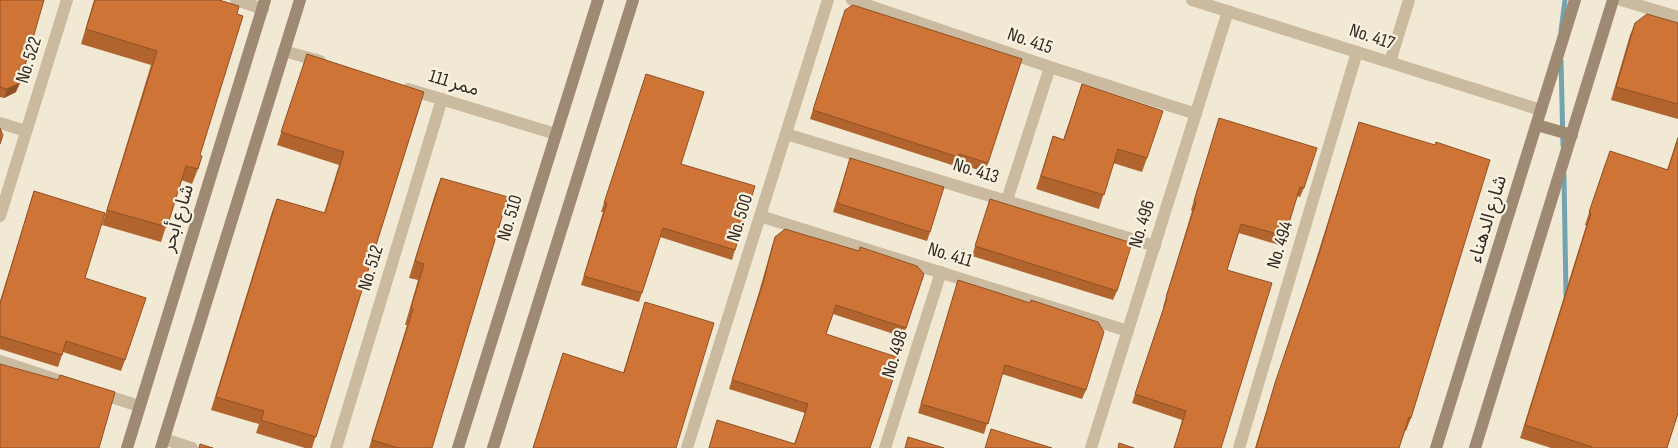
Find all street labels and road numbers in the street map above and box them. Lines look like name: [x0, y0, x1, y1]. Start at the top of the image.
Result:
street label: No. 417: [1346, 19, 1398, 55]
street label: No. 415: [1004, 23, 1056, 59]
street label: No. 522: [11, 34, 47, 86]
street label: ممر 111: [426, 64, 482, 102]
street label: No. 413: [950, 153, 1002, 189]
street label: شارع الدهناء: [1464, 172, 1513, 266]
street label: شارع أبحر: [156, 181, 200, 256]
street label: No. 500: [722, 191, 758, 245]
street label: No. 510: [492, 192, 528, 244]
street label: No. 496: [1124, 197, 1160, 251]
street label: No. 494: [1262, 218, 1298, 271]
street label: No. 411: [925, 237, 975, 273]
street label: No. 512: [353, 242, 389, 294]
street label: No. 498: [877, 327, 913, 381]

